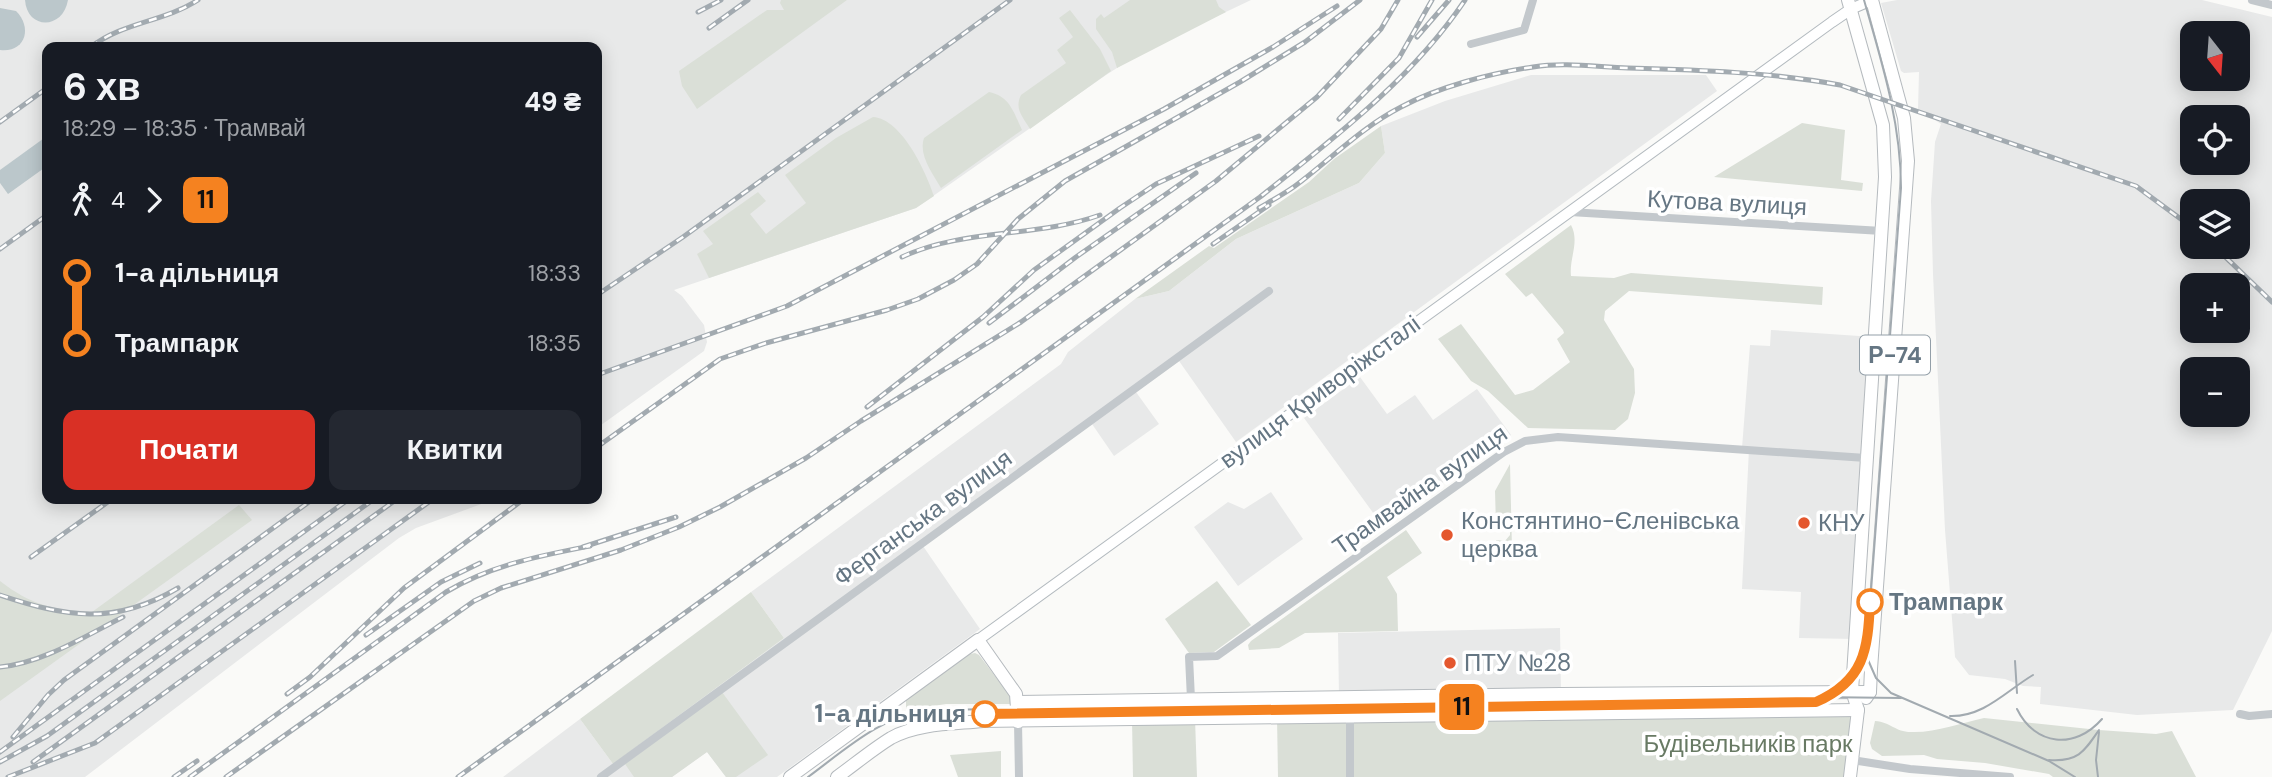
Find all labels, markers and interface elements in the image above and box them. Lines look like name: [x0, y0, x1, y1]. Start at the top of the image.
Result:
north arrow: [2180, 21, 2250, 91]
map controls: [2180, 21, 2250, 427]
text: 6 хв: [63, 62, 141, 112]
text: 49 ₴: [524, 85, 581, 119]
button: locate: [2180, 105, 2250, 175]
text: 18:29 – 18:35 · Трамвай: [63, 113, 306, 143]
icon: walk: [63, 181, 101, 219]
icon: forward: [135, 181, 173, 219]
street label: Кутова вулиця: [1646, 183, 1808, 222]
text: 11: [197, 184, 214, 215]
text: 4: [111, 185, 125, 215]
button: layers: [2180, 189, 2250, 259]
text: 1-а дільниця: [115, 256, 279, 290]
text: 18:33: [528, 258, 581, 288]
button: +: [2180, 273, 2250, 343]
street label: вулиця Криворіжсталі: [1213, 308, 1426, 475]
text: Трампарк: [115, 326, 239, 360]
text: 18:35: [528, 328, 581, 358]
road number: Р-74: [1860, 336, 1930, 374]
button: −: [2180, 357, 2250, 427]
button: Почати: [63, 410, 315, 490]
button: Квитки: [329, 410, 581, 490]
street label: Трамвайна вулиця: [1326, 418, 1513, 562]
street label: Ферганська вулиця: [827, 442, 1018, 593]
place label: Констянтино-Єленівська церква: [1461, 505, 1740, 564]
place label: КНУ: [1818, 507, 1865, 538]
marker: КНУ: [1796, 515, 1812, 531]
marker: Констянтино-Єленівська церква: [1439, 527, 1455, 543]
place label: Трампарк: [1889, 586, 2004, 617]
marker: Трампарк: [1857, 589, 1883, 615]
place label: ПТУ №28: [1464, 647, 1571, 678]
marker: ПТУ №28: [1442, 655, 1458, 671]
line badge: 11: [1430, 684, 1494, 730]
text: 11: [1453, 691, 1471, 722]
place label: 1-а дільниця: [815, 698, 966, 729]
marker: 1-а дільниця: [972, 701, 998, 727]
park label: Будівельників парк: [1643, 728, 1853, 759]

